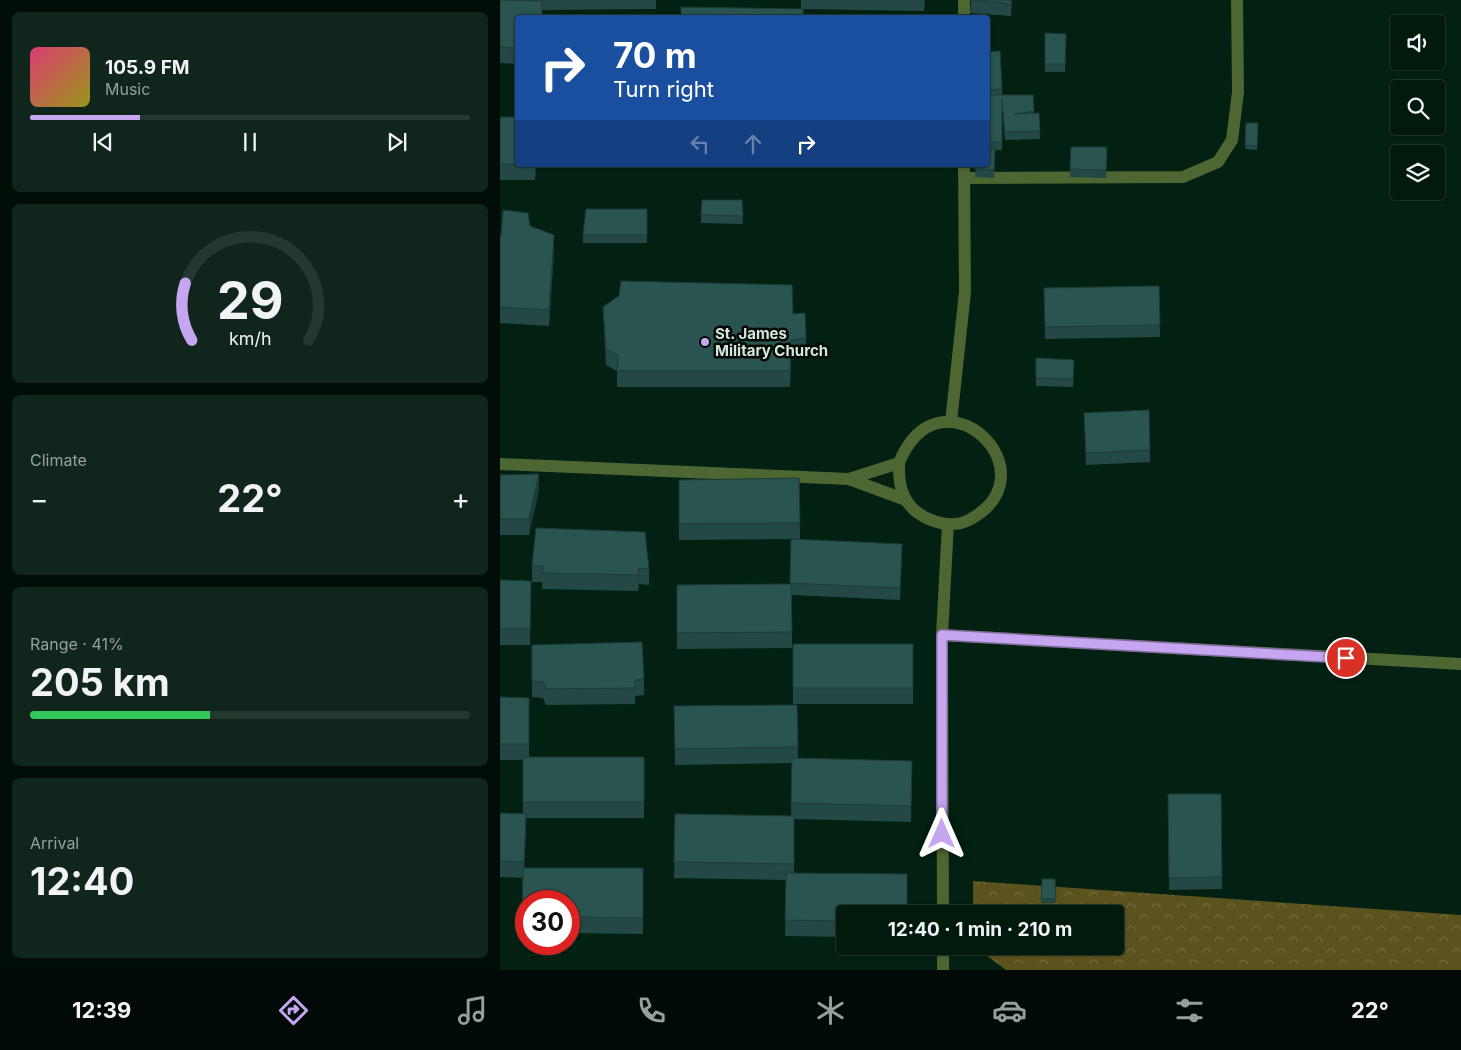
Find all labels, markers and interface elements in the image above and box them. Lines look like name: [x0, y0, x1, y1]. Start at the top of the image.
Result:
map controls: [1390, 15, 1445, 200]
button: sound: [1390, 15, 1445, 70]
text: 70 m: [613, 34, 697, 76]
icon: right: [530, 35, 595, 100]
text: 105.9 FM: [105, 56, 190, 79]
text: Turn right: [613, 76, 714, 102]
text: Music: [105, 79, 150, 99]
button: search: [1390, 80, 1445, 135]
icon: previous: [89, 128, 117, 156]
icon: pause: [236, 128, 264, 156]
icon: next: [383, 128, 411, 156]
icon: left: [686, 130, 714, 158]
icon: ahead: [739, 130, 767, 158]
icon: right: [792, 130, 820, 158]
button: layers: [1390, 145, 1445, 200]
text: 29: [217, 269, 283, 332]
place label: St. James Military Church: [715, 324, 828, 360]
text: km/h: [229, 328, 271, 349]
marker: St. James Military Church: [699, 336, 711, 348]
text: Climate: [30, 450, 87, 470]
text: 22°: [217, 475, 283, 521]
text: −: [30, 482, 49, 516]
text: +: [451, 482, 470, 516]
text: Range · 41%: [30, 634, 124, 654]
pin: [1325, 637, 1367, 679]
icon: arrive: [1332, 644, 1360, 672]
text: 205 km: [30, 659, 170, 705]
position arrow: [915, 807, 967, 859]
text: Arrival: [30, 833, 79, 853]
text: 12:40: [30, 858, 134, 904]
speed limit sign: 30: [515, 890, 580, 955]
text: 12:40 · 1 min · 210 m: [888, 918, 1072, 941]
icon: directions: [276, 993, 311, 1028]
icon: music: [455, 993, 490, 1028]
icon: phone: [634, 993, 669, 1028]
icon: climate: [813, 993, 848, 1028]
icon: car: [992, 993, 1027, 1028]
icon: filters: [1172, 993, 1207, 1028]
text: 12:39: [72, 997, 131, 1023]
text: 22°: [1351, 997, 1389, 1023]

